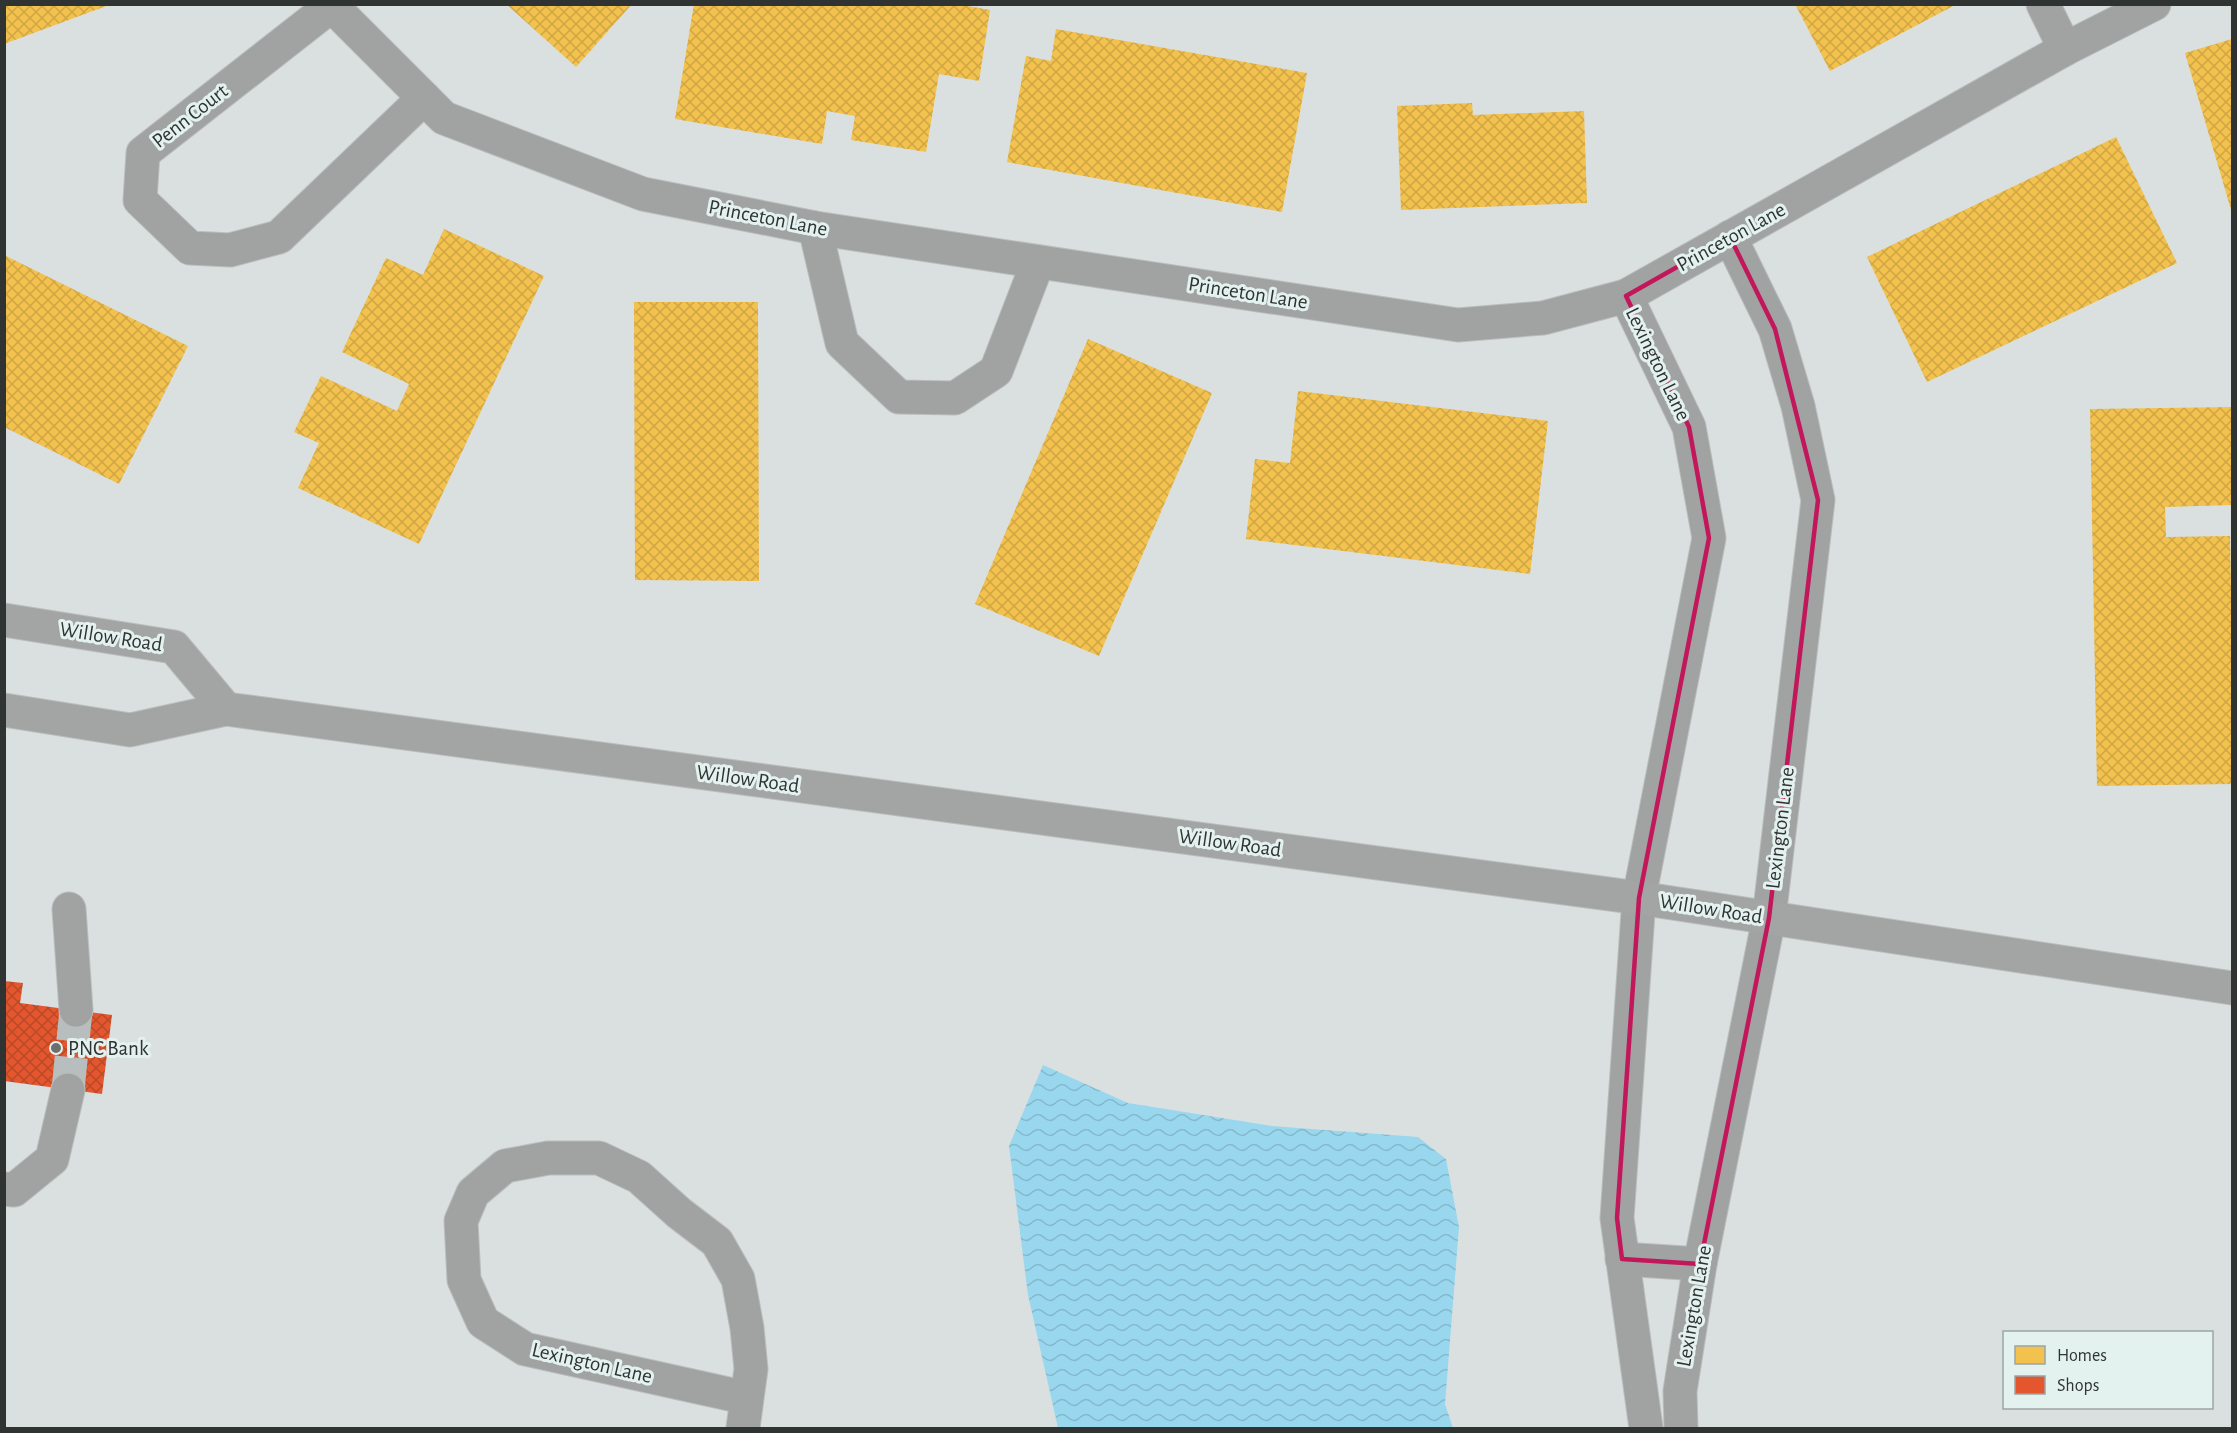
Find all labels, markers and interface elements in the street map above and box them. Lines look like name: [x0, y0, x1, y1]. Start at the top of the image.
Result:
street label: Penn Court: [148, 80, 232, 152]
street label: Princeton Lane: [707, 196, 829, 240]
street label: Princeton Lane: [1673, 199, 1789, 275]
street label: Princeton Lane: [1187, 273, 1309, 313]
street label: Lexington Lane: [1622, 304, 1694, 424]
street label: Willow Road: [58, 619, 164, 655]
street label: Willow Road: [695, 761, 801, 797]
street label: Lexington Lane: [1762, 766, 1798, 890]
street label: Willow Road: [1177, 825, 1283, 861]
street label: Willow Road: [1658, 891, 1764, 927]
place label: PNC Bank: [68, 1038, 149, 1059]
marker: PNC Bank: [49, 1041, 63, 1055]
street label: Lexington Lane: [1673, 1244, 1715, 1368]
legend: [2003, 1331, 2213, 1409]
street label: Lexington Lane: [530, 1339, 654, 1387]
text: Homes: [2057, 1347, 2107, 1365]
text: Shops: [2057, 1377, 2099, 1395]

